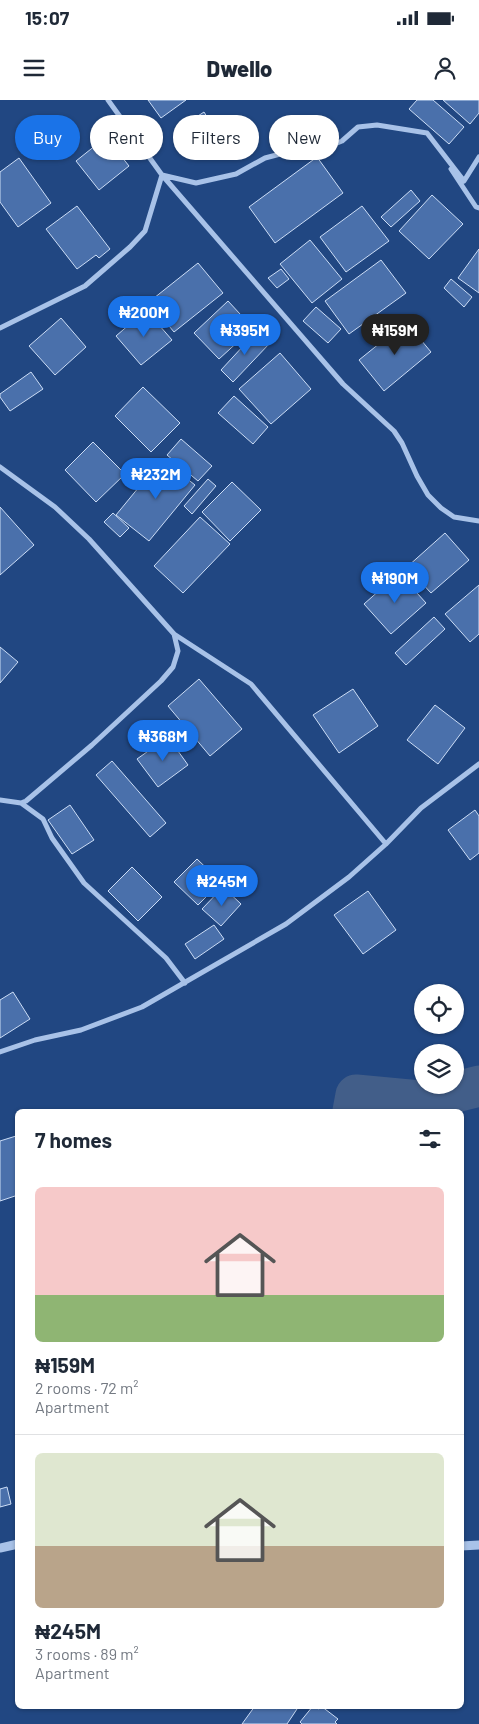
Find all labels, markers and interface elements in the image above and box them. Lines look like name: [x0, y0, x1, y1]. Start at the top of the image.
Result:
text: 15:07: [25, 6, 69, 29]
icon: menu: [20, 54, 48, 82]
icon: person: [431, 54, 459, 82]
text: Dwello: [207, 55, 272, 81]
chip: Buy: [15, 115, 80, 160]
chip: Rent: [90, 115, 163, 160]
chip: Filters: [173, 115, 259, 160]
chip: New: [269, 115, 339, 160]
pin: ₦200M: [109, 296, 179, 338]
text: ₦200M: [119, 302, 169, 321]
pin: ₦395M: [210, 314, 280, 356]
pin: ₦159M: [360, 314, 430, 356]
text: ₦395M: [221, 320, 269, 339]
text: ₦159M: [372, 320, 418, 339]
pin: ₦232M: [121, 458, 191, 500]
text: ₦232M: [131, 464, 181, 483]
pin: ₦190M: [360, 562, 430, 604]
text: ₦190M: [372, 568, 418, 587]
pin: ₦368M: [128, 720, 198, 762]
text: ₦368M: [139, 726, 187, 745]
pin: ₦245M: [187, 864, 257, 907]
text: ₦245M: [197, 871, 247, 890]
map controls: [414, 984, 464, 1094]
button: locate: [414, 984, 464, 1034]
button: layers: [414, 1044, 464, 1094]
icon: filters: [416, 1125, 444, 1153]
text: 7 homes: [35, 1127, 112, 1152]
icon: home: [195, 1220, 285, 1310]
text: ₦159M: [35, 1352, 95, 1377]
text: 2 rooms · 72 m²: [35, 1378, 138, 1397]
text: Apartment: [35, 1397, 110, 1416]
icon: home: [195, 1485, 285, 1575]
text: ₦245M: [35, 1618, 101, 1643]
text: 3 rooms · 89 m²: [35, 1644, 139, 1663]
text: Apartment: [35, 1663, 110, 1682]

